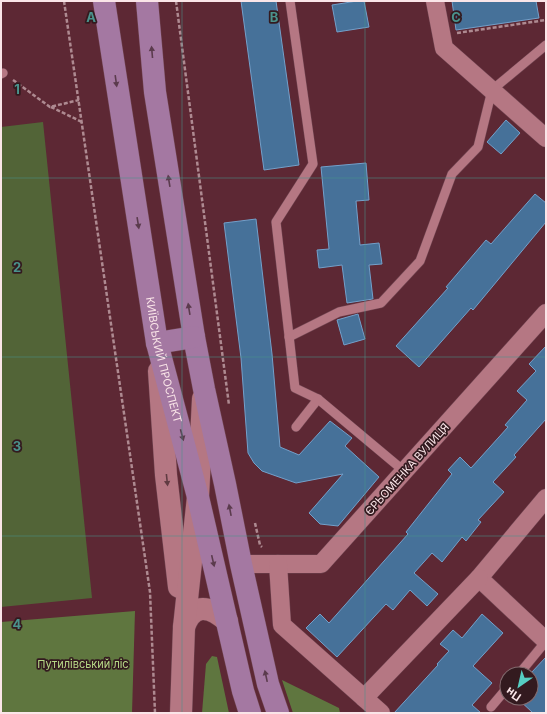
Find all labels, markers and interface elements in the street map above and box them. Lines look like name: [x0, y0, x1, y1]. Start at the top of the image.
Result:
text: A: [86, 9, 96, 25]
text: B: [270, 9, 279, 25]
text: C: [451, 9, 461, 25]
one-way arrow: [148, 46, 155, 58]
one-way arrow: [113, 75, 119, 87]
text: 1: [14, 81, 20, 97]
one-way arrow: [166, 175, 172, 187]
one-way arrow: [135, 217, 141, 230]
text: 2: [13, 259, 21, 275]
street label: КИЇВСЬКИЙ ПРОСПЕКТ: [143, 296, 185, 425]
one-way arrow: [186, 303, 192, 315]
street label: ЄРЬОМЕНКА ВУЛИЦЯ: [362, 420, 452, 518]
one-way arrow: [179, 429, 185, 442]
text: 3: [13, 438, 21, 454]
one-way arrow: [164, 474, 170, 486]
one-way arrow: [227, 504, 233, 516]
one-way arrow: [211, 555, 217, 568]
text: 4: [13, 616, 22, 632]
park label: Путилівський ліс: [37, 657, 129, 671]
north arrow: [499, 666, 539, 706]
one-way arrow: [263, 670, 269, 682]
text: Пн: [503, 684, 524, 704]

